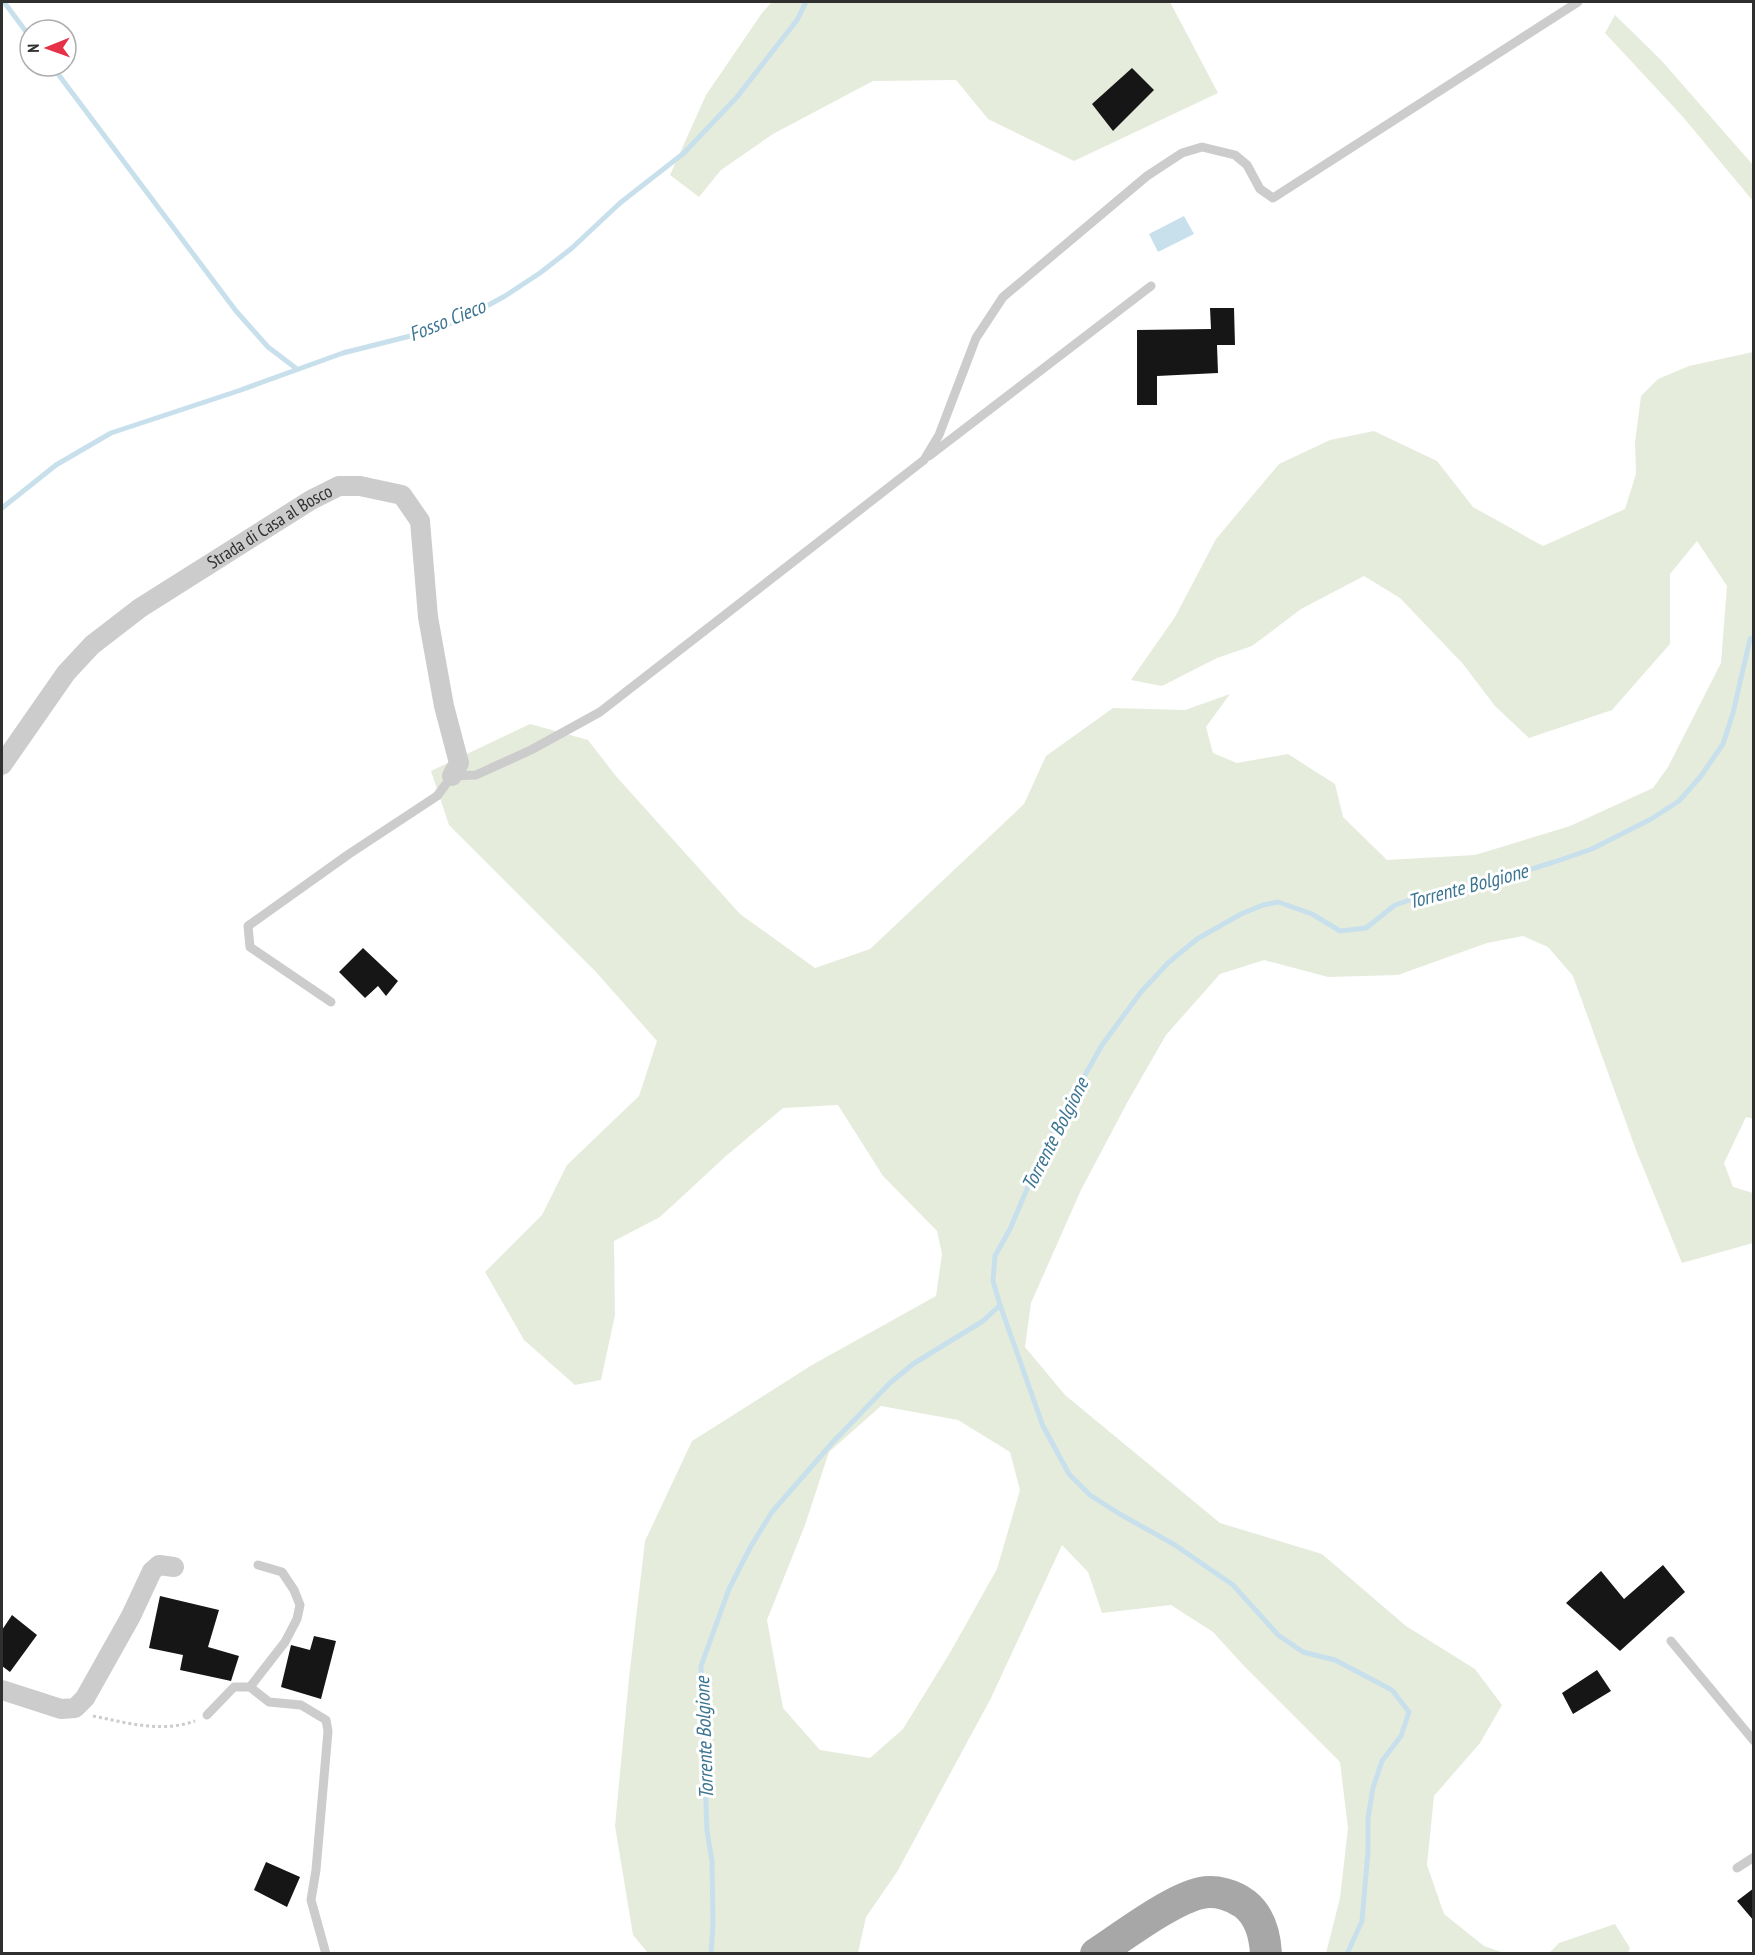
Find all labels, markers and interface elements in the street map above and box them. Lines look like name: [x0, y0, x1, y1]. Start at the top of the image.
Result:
north arrow: [18, 18, 78, 78]
text: N: [23, 44, 43, 53]
water label: Fosso Cieco: [405, 292, 490, 347]
street label: Strada di Casa al Bosco: [203, 479, 336, 574]
water label: Torrente Bolgione: [1405, 857, 1532, 914]
water label: Torrente Bolgione: [1016, 1072, 1095, 1195]
water label: Torrente Bolgione: [689, 1674, 719, 1800]

